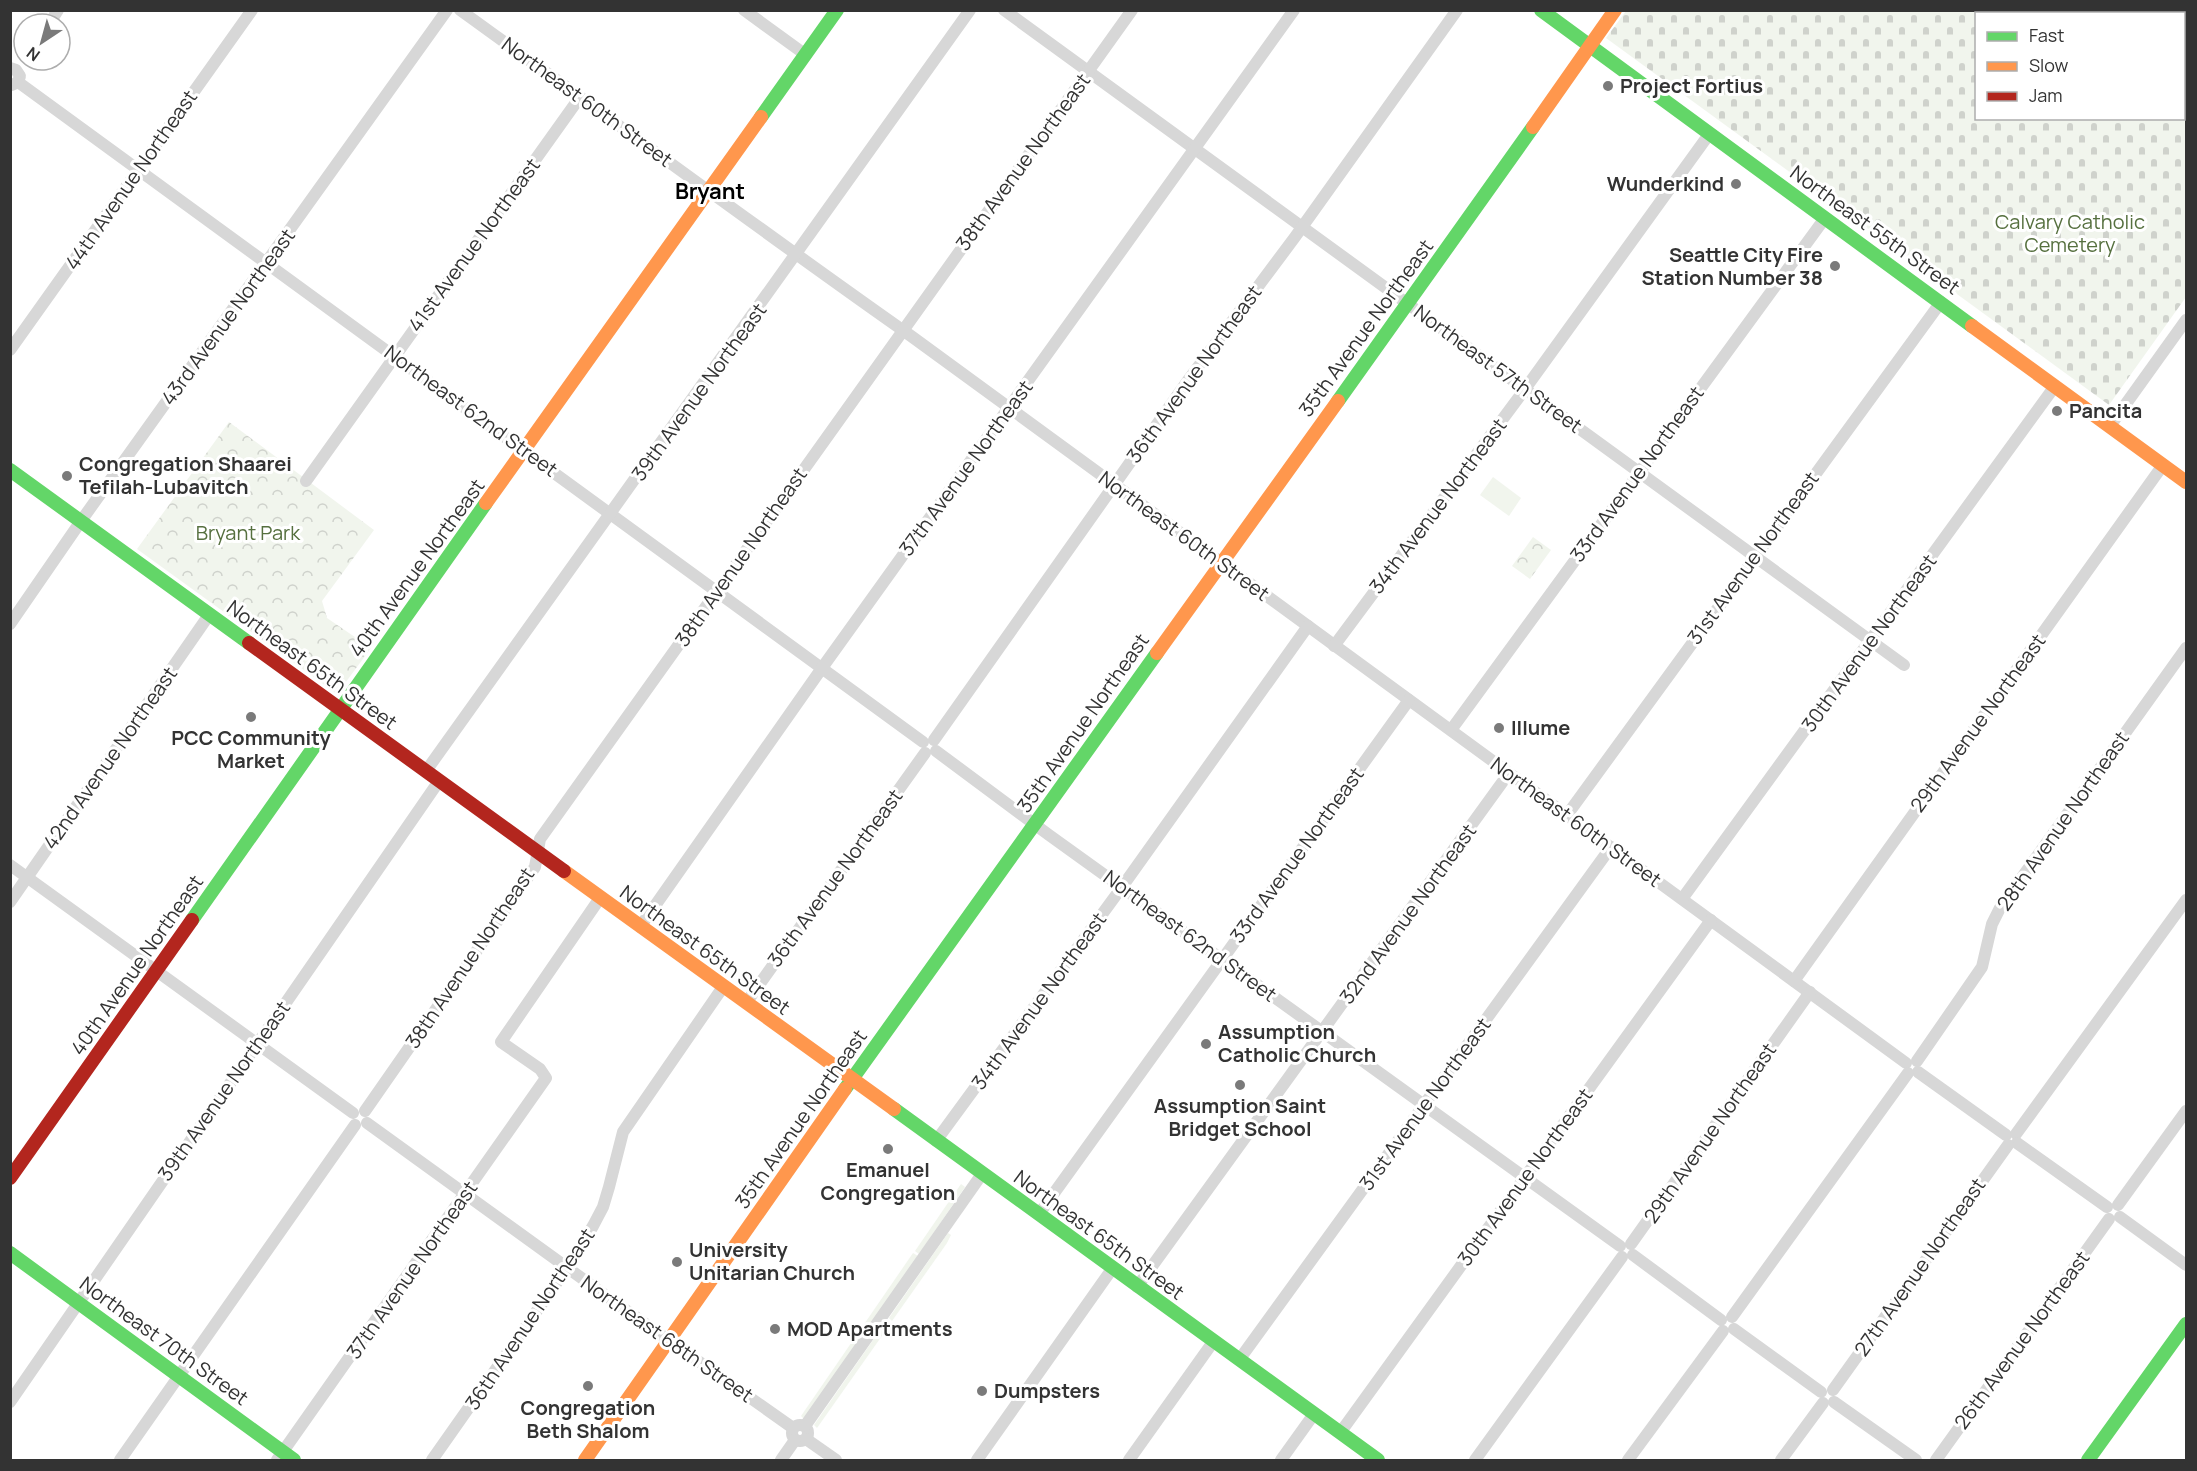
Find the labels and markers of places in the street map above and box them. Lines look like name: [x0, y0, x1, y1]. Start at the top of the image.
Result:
place label: Project Fortius: [1620, 72, 1763, 99]
marker: Project Fortius: [1601, 79, 1615, 93]
place label: Wunderkind: [1607, 170, 1724, 197]
marker: Wunderkind: [1729, 177, 1743, 191]
place label: Seattle City Fire Station Number 38: [1641, 241, 1823, 291]
marker: Seattle City Fire Station Number 38: [1828, 259, 1842, 273]
place label: Pancita: [2069, 397, 2142, 424]
marker: Pancita: [2050, 404, 2064, 418]
place label: Congregation Shaarei Tefilah-Lubavitch: [79, 450, 292, 500]
marker: Congregation Shaarei Tefilah-Lubavitch: [60, 469, 74, 483]
marker: PCC Community Market: [244, 710, 258, 724]
place label: Illume: [1511, 714, 1570, 741]
marker: Illume: [1492, 721, 1506, 735]
place label: PCC Community Market: [171, 724, 332, 774]
place label: Assumption Catholic Church: [1218, 1018, 1376, 1068]
marker: Assumption Catholic Church: [1199, 1037, 1213, 1051]
marker: Assumption Saint Bridget School: [1233, 1078, 1247, 1092]
place label: Assumption Saint Bridget School: [1154, 1092, 1326, 1142]
marker: Emanuel Congregation: [881, 1142, 895, 1156]
place label: Emanuel Congregation: [821, 1156, 955, 1206]
place label: University Unitarian Church: [689, 1236, 855, 1286]
marker: University Unitarian Church: [670, 1255, 684, 1269]
place label: MOD Apartments: [787, 1315, 953, 1342]
marker: MOD Apartments: [768, 1322, 782, 1336]
place label: Dumpsters: [994, 1377, 1100, 1404]
marker: Congregation Beth Shalom: [581, 1379, 595, 1393]
marker: Dumpsters: [975, 1384, 989, 1398]
place label: Congregation Beth Shalom: [521, 1394, 655, 1444]

